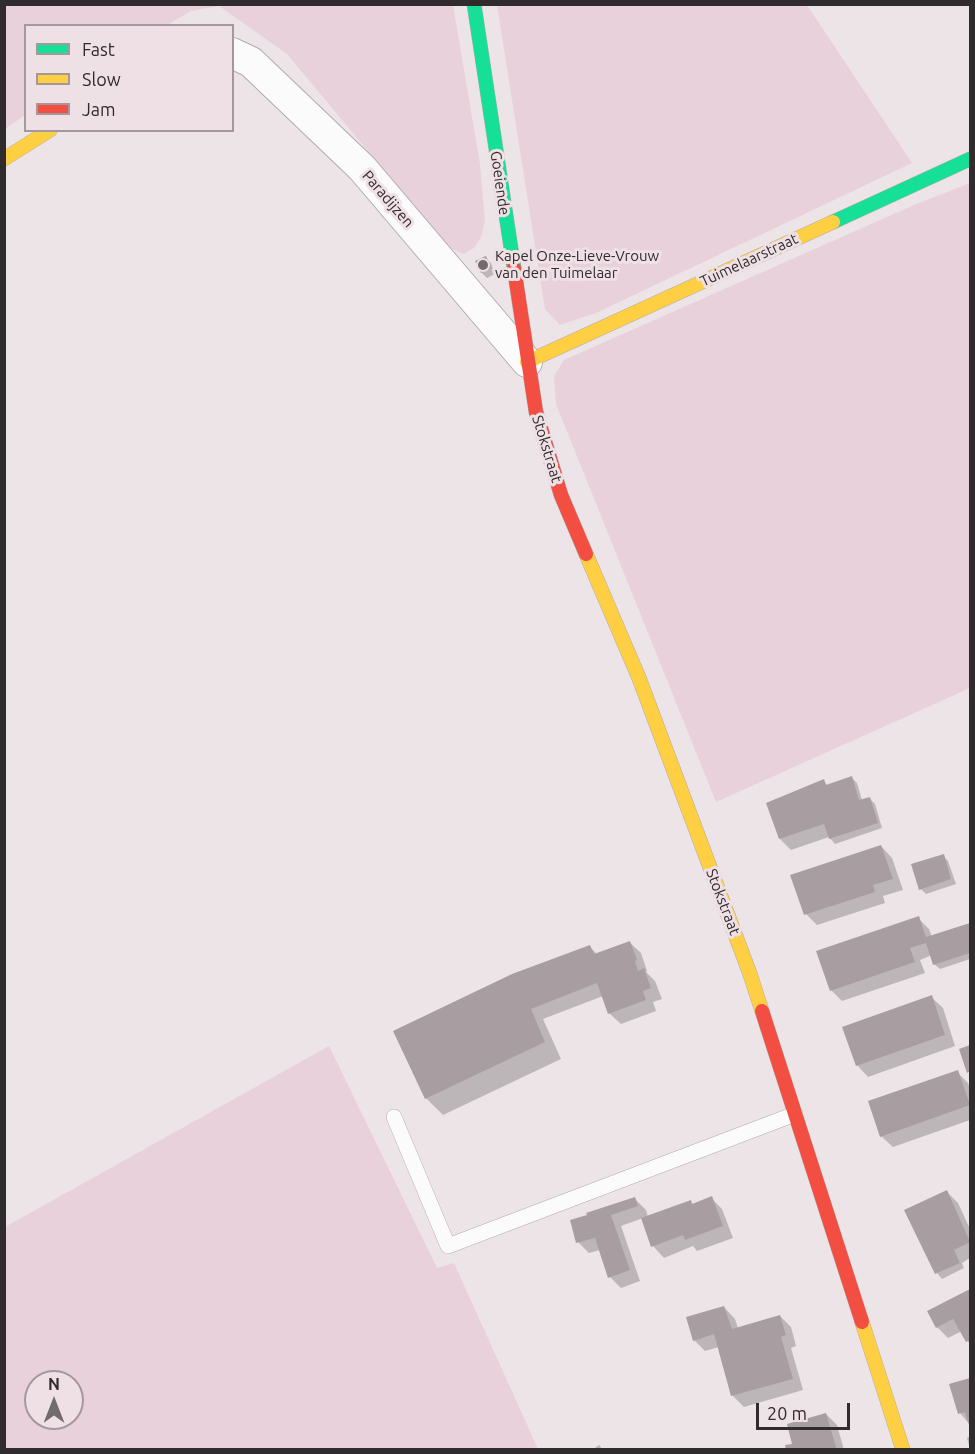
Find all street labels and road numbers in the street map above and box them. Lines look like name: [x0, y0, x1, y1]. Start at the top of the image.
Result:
street label: Goeiende: [487, 150, 513, 216]
street label: Paradijzen: [358, 167, 418, 231]
street label: Tuimelaarstraat: [697, 229, 801, 291]
street label: Stokstraat: [528, 413, 566, 485]
street label: Stokstraat: [702, 866, 744, 938]

